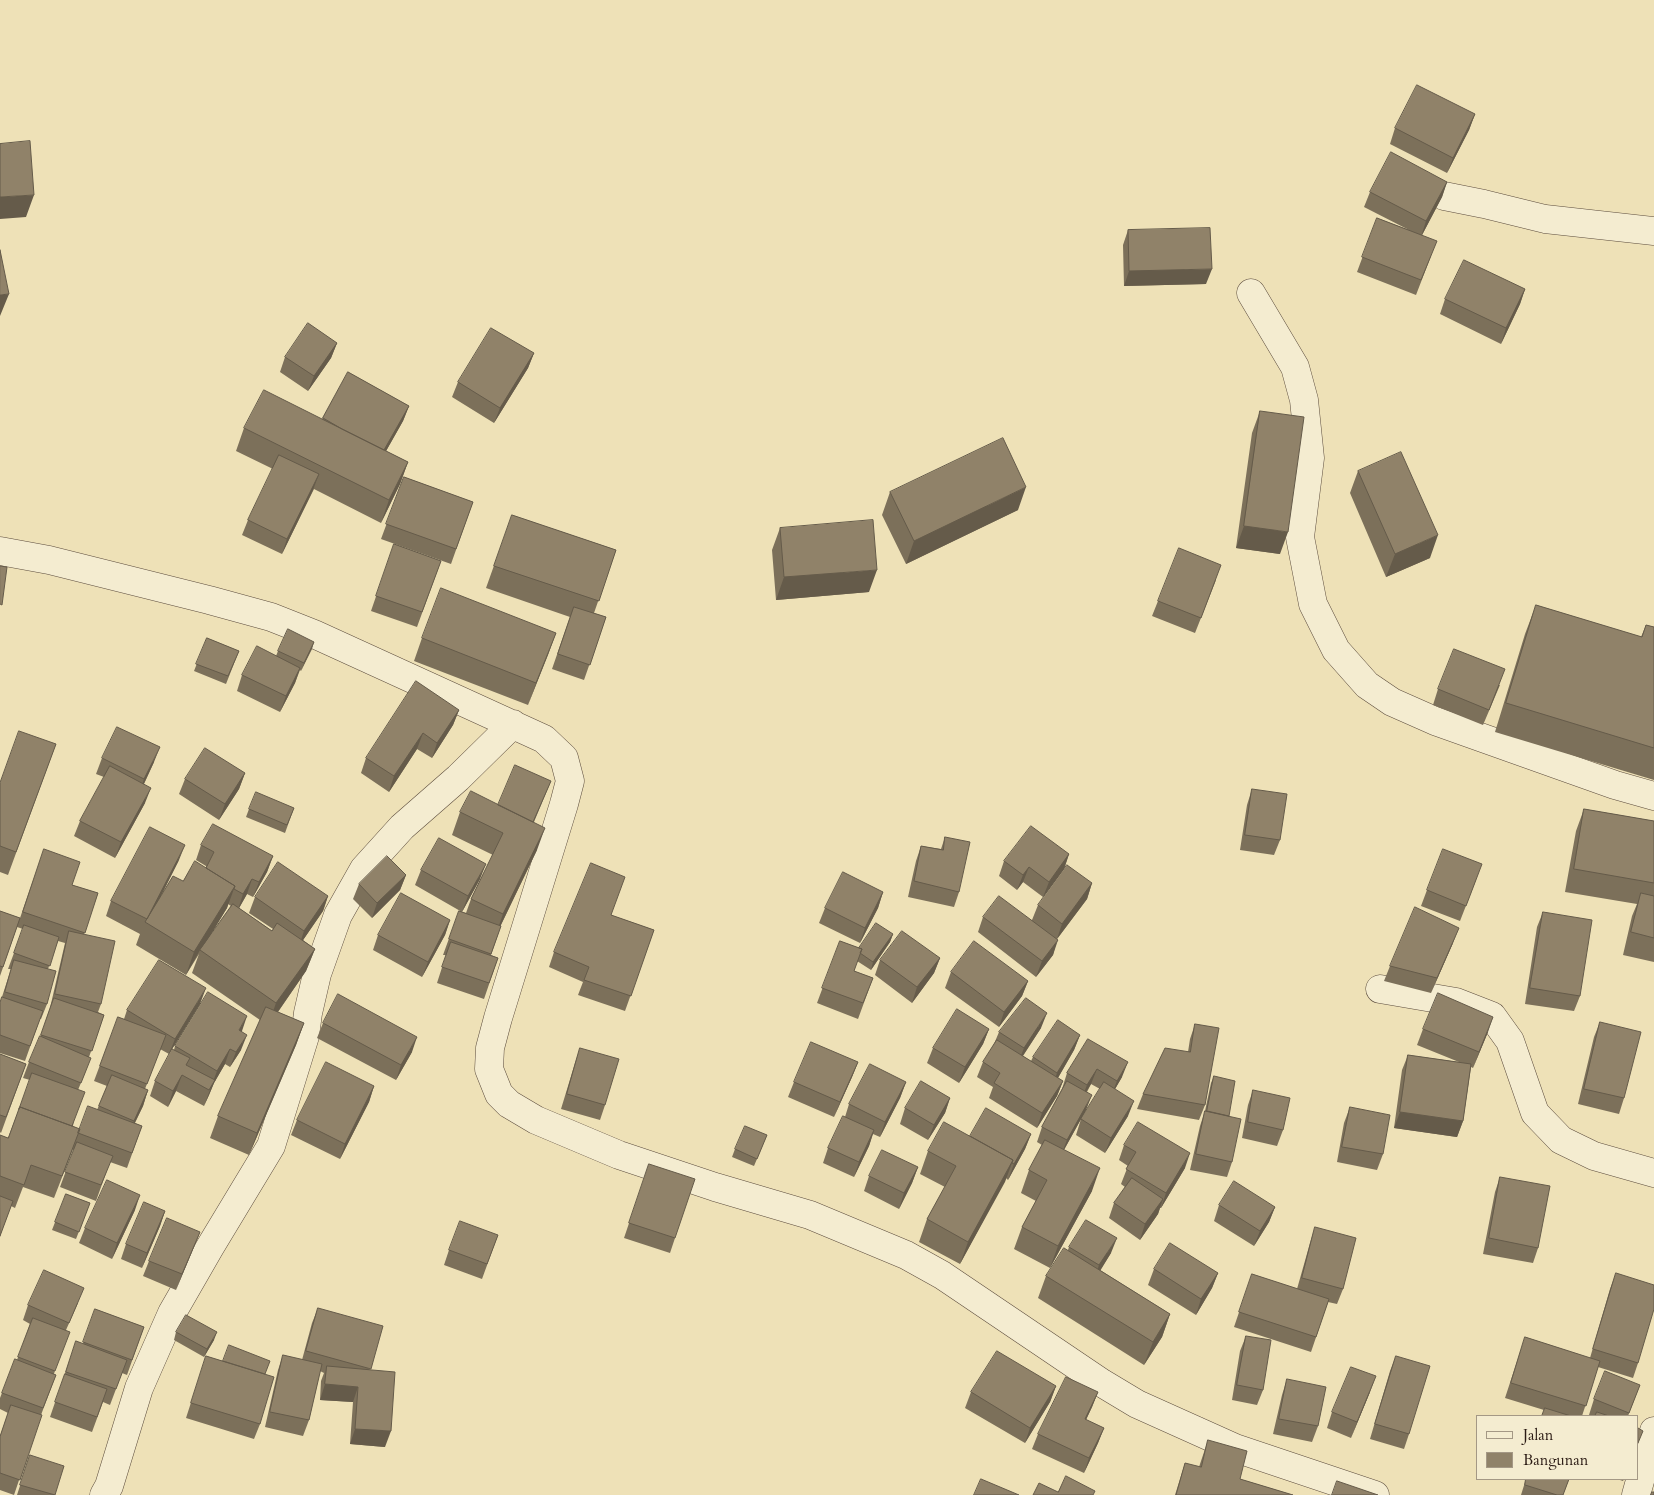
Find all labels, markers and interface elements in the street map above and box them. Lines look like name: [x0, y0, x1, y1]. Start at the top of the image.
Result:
legend: [1476, 1415, 1639, 1480]
text: Jalan: [1523, 1425, 1553, 1445]
text: Bangunan: [1523, 1450, 1588, 1470]

